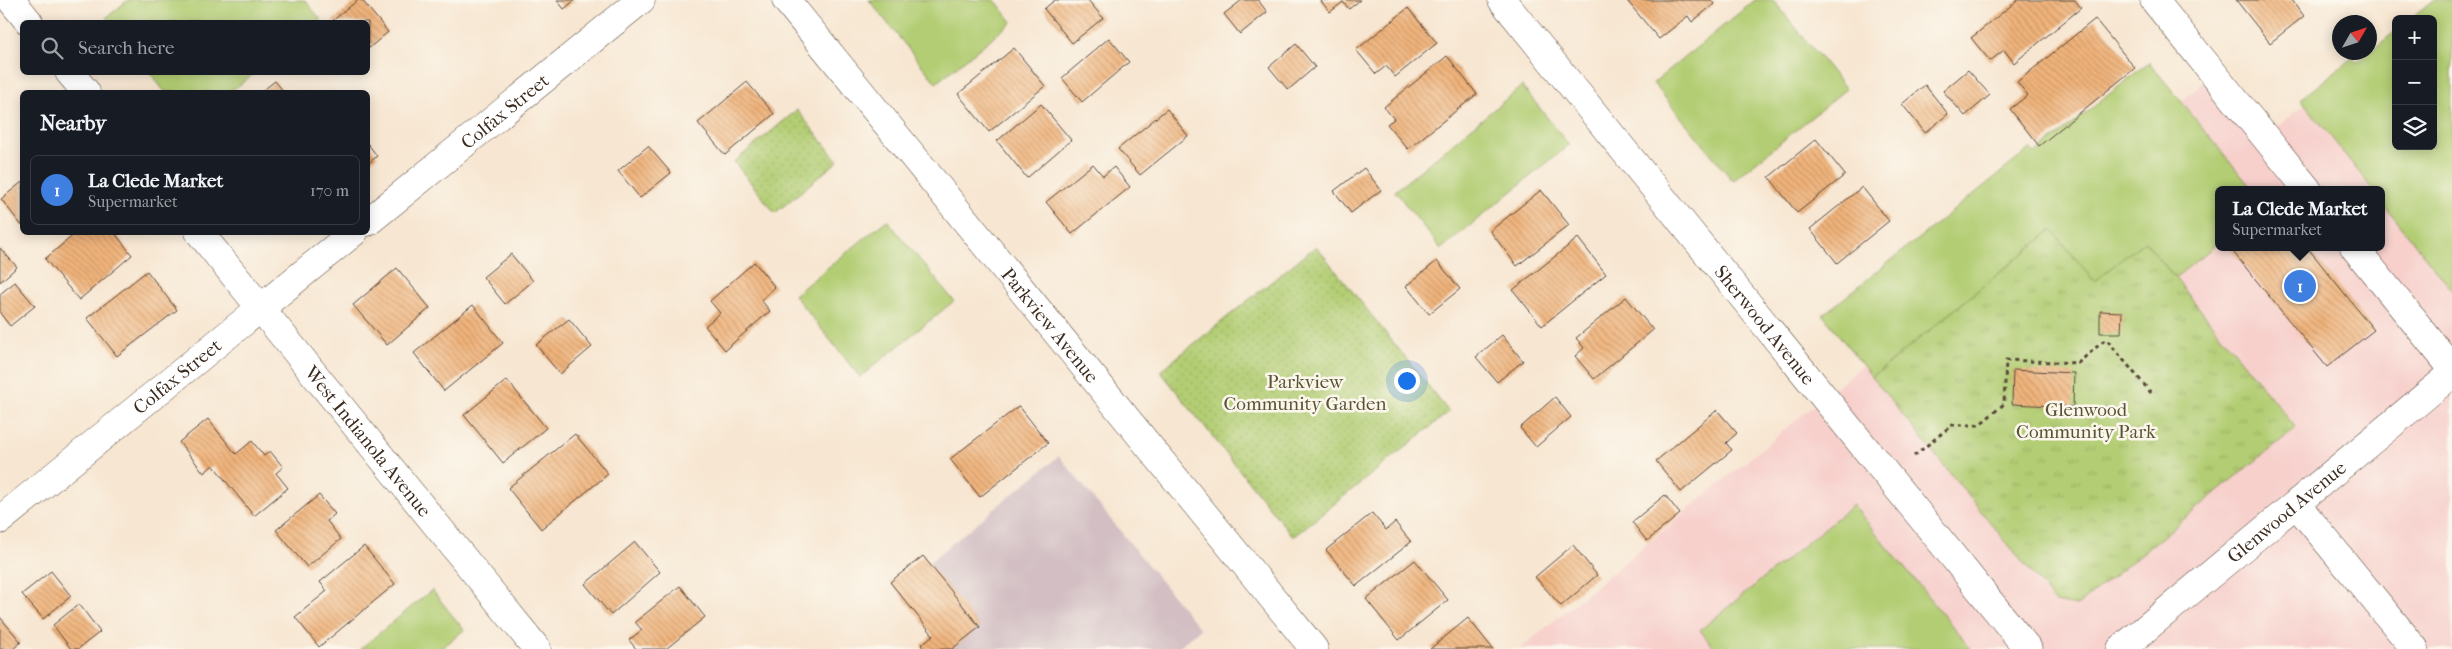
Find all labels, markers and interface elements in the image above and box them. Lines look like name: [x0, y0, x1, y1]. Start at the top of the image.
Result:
north arrow: [2332, 15, 2377, 60]
map controls: [2392, 15, 2437, 150]
button: +: [2392, 15, 2437, 60]
search box: [20, 20, 370, 75]
icon: search: [38, 34, 66, 62]
text: Search here: [78, 37, 174, 59]
button: −: [2392, 60, 2437, 105]
street label: Colfax Street: [457, 69, 554, 154]
button: layers: [2392, 105, 2437, 150]
text: Nearby: [40, 111, 106, 135]
text: La Clede Market: [88, 170, 223, 192]
text: 1: [54, 181, 60, 200]
text: 170 m: [310, 181, 349, 200]
popup: [2215, 186, 2385, 251]
text: Supermarket: [88, 192, 178, 211]
text: La Clede Market: [2232, 198, 2368, 220]
text: Supermarket: [2232, 220, 2322, 239]
street label: Sherwood Avenue: [1710, 261, 1819, 389]
street label: Parkview Avenue: [996, 264, 1103, 388]
pin: 1: [2284, 267, 2316, 305]
street label: Colfax Street: [129, 335, 226, 419]
street label: West Indianola Avenue: [299, 361, 435, 521]
your location: [1394, 368, 1420, 394]
park label: Parkview Community Garden: [1224, 371, 1386, 415]
park label: Glenwood Community Park: [2016, 399, 2156, 443]
street label: Glenwood Avenue: [2223, 457, 2351, 568]

